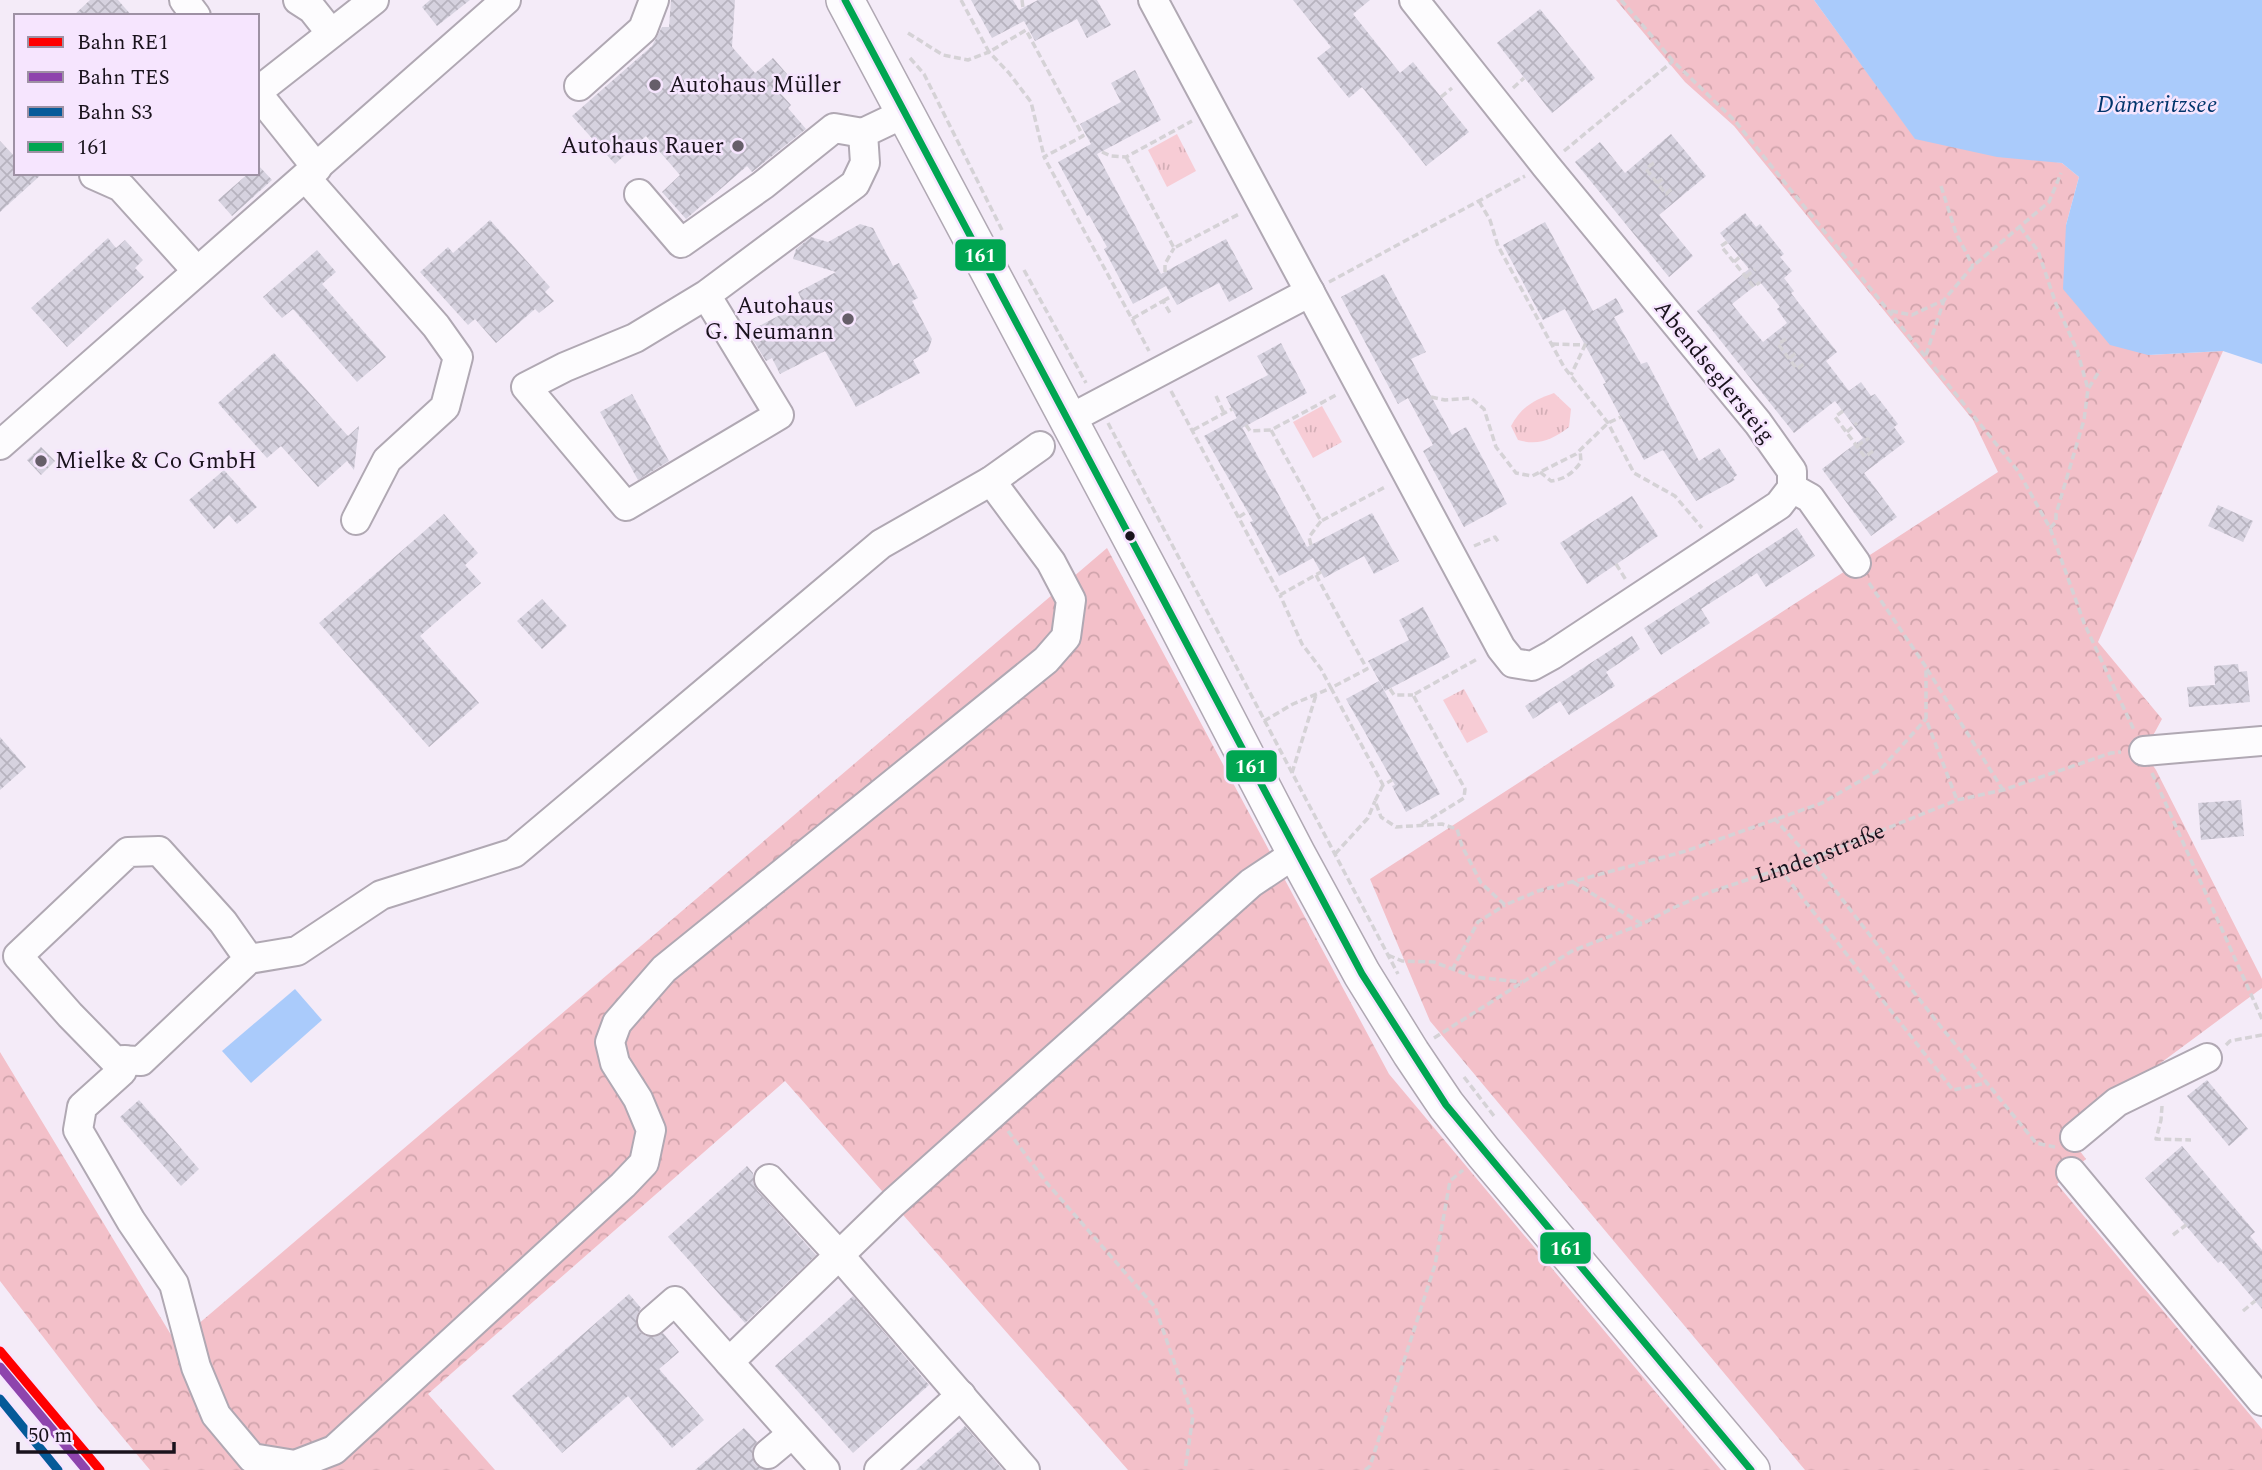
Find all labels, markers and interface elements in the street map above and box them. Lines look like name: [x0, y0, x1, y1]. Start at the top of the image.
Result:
legend: [14, 14, 259, 175]
text: Bahn RE1: [77, 27, 169, 59]
text: Bahn TES: [77, 62, 170, 94]
place label: Autohaus Müller: [669, 68, 841, 103]
marker: Autohaus Müller: [647, 77, 663, 93]
water label: Dämeritzsee: [2097, 87, 2217, 123]
text: Bahn S3: [77, 97, 153, 129]
place label: Autohaus Rauer: [561, 129, 724, 164]
text: 161: [77, 132, 109, 164]
marker: Autohaus Rauer: [730, 138, 746, 154]
line badge: 161: [954, 238, 1007, 272]
text: 161: [964, 242, 996, 271]
place label: Autohaus G. Neumann: [705, 289, 834, 350]
street label: Abendseglersteig: [1645, 292, 1783, 452]
marker: Autohaus G. Neumann: [840, 311, 856, 327]
place label: Mielke & Co GmbH: [55, 444, 257, 479]
marker: Mielke & Co GmbH: [33, 453, 49, 469]
unlabelled marker: [1123, 529, 1137, 543]
line badge: 161: [1225, 749, 1278, 783]
text: 161: [1235, 753, 1267, 782]
street label: Lindenstraße: [1751, 813, 1890, 894]
line badge: 161: [1539, 1231, 1592, 1265]
text: 161: [1550, 1235, 1582, 1264]
scale bar: [18, 1410, 173, 1454]
text: 50 m: [28, 1420, 72, 1452]

